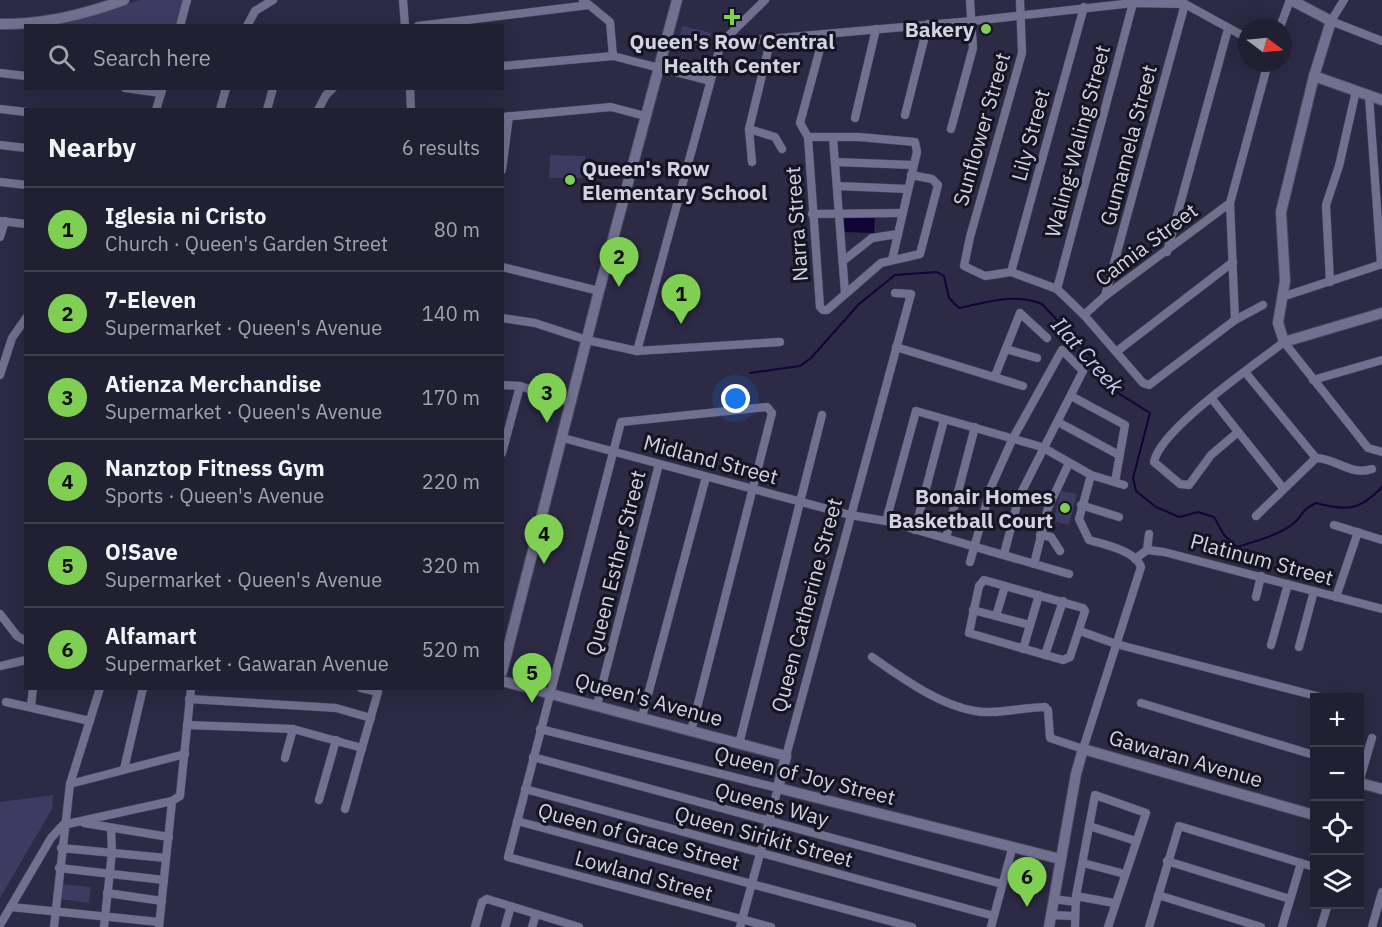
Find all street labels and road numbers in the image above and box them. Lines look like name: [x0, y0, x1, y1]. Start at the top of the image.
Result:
street label: Waling-Waling Street: [1038, 42, 1116, 240]
street label: Sunflower Street: [946, 49, 1016, 209]
street label: Gumamela Street: [1093, 61, 1163, 229]
street label: Lily Street: [1004, 86, 1056, 184]
street label: Narra Street: [778, 166, 814, 282]
street label: Camia Street: [1089, 196, 1203, 292]
street label: Midland Street: [641, 428, 781, 490]
street label: Queen Esther Street: [578, 467, 652, 659]
street label: Queen Catherine Street: [764, 495, 848, 715]
street label: Platinum Street: [1187, 526, 1337, 592]
street label: Queen's Avenue: [572, 666, 726, 732]
street label: Gawaran Avenue: [1106, 723, 1266, 793]
street label: Queen of Joy Street: [712, 739, 898, 811]
street label: Queens Way: [712, 775, 833, 833]
street label: Queen of Grace Street: [535, 796, 743, 876]
street label: Queen Sirikit Street: [672, 799, 856, 873]
street label: Lowland Street: [572, 843, 716, 907]

